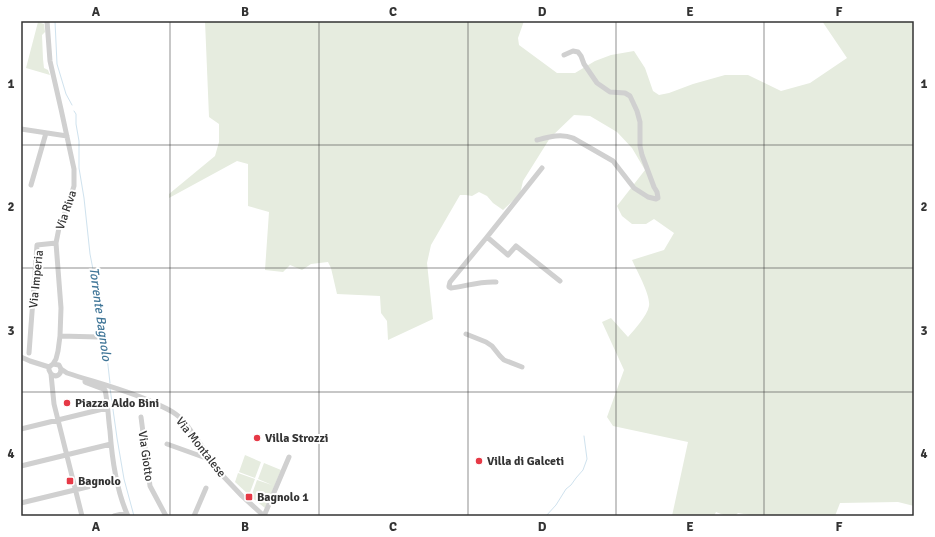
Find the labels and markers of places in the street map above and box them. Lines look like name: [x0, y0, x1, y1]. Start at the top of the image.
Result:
place label: Piazza Aldo Bini: [75, 396, 159, 411]
marker: Piazza Aldo Bini: [62, 398, 72, 408]
place label: Villa Strozzi: [265, 431, 328, 446]
marker: Villa Strozzi: [252, 433, 262, 443]
place label: Villa di Galceti: [487, 454, 564, 469]
marker: Villa di Galceti: [474, 456, 484, 466]
place label: Bagnolo: [78, 474, 121, 489]
marker: Bagnolo: [65, 476, 75, 486]
place label: Bagnolo 1: [257, 490, 309, 505]
marker: Bagnolo 1: [244, 492, 254, 502]

